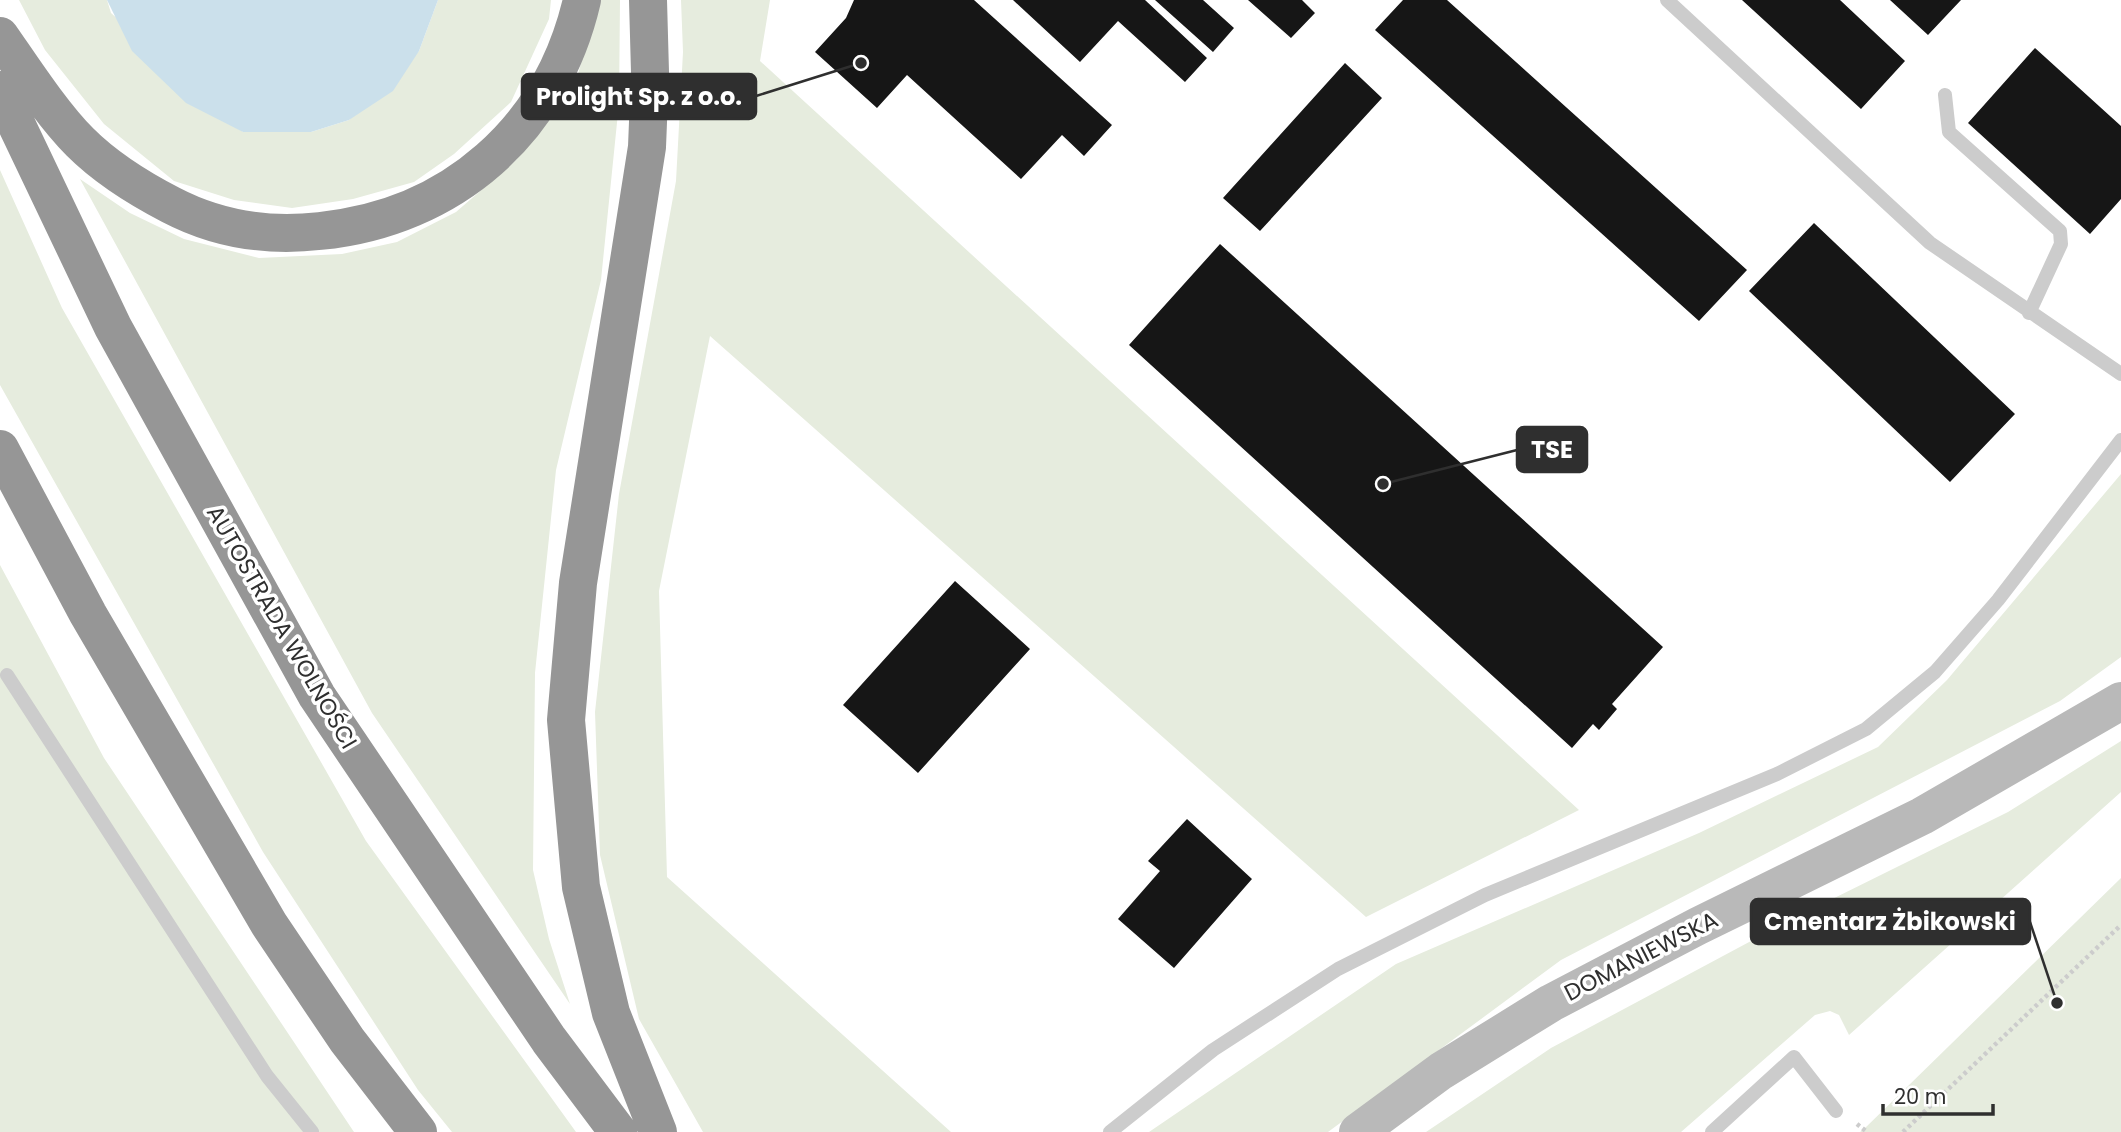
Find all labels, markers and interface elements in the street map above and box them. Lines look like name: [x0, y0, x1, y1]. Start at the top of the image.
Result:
callout: Prolight Sp. z o.o.: [522, 74, 756, 119]
text: Prolight Sp. z o.o.: [536, 80, 742, 113]
callout: TSE: [1517, 427, 1587, 472]
text: TSE: [1531, 433, 1573, 466]
street label: AUTOSTRADA WOLNOŚCI: [199, 499, 365, 755]
callout: Cmentarz Żbikowski: [1751, 899, 2030, 944]
street label: DOMANIEWSKA: [1559, 903, 1723, 1009]
text: Cmentarz Żbikowski: [1764, 905, 2016, 938]
scale bar: [1883, 1072, 1993, 1116]
text: 20 m: [1894, 1082, 1947, 1111]

